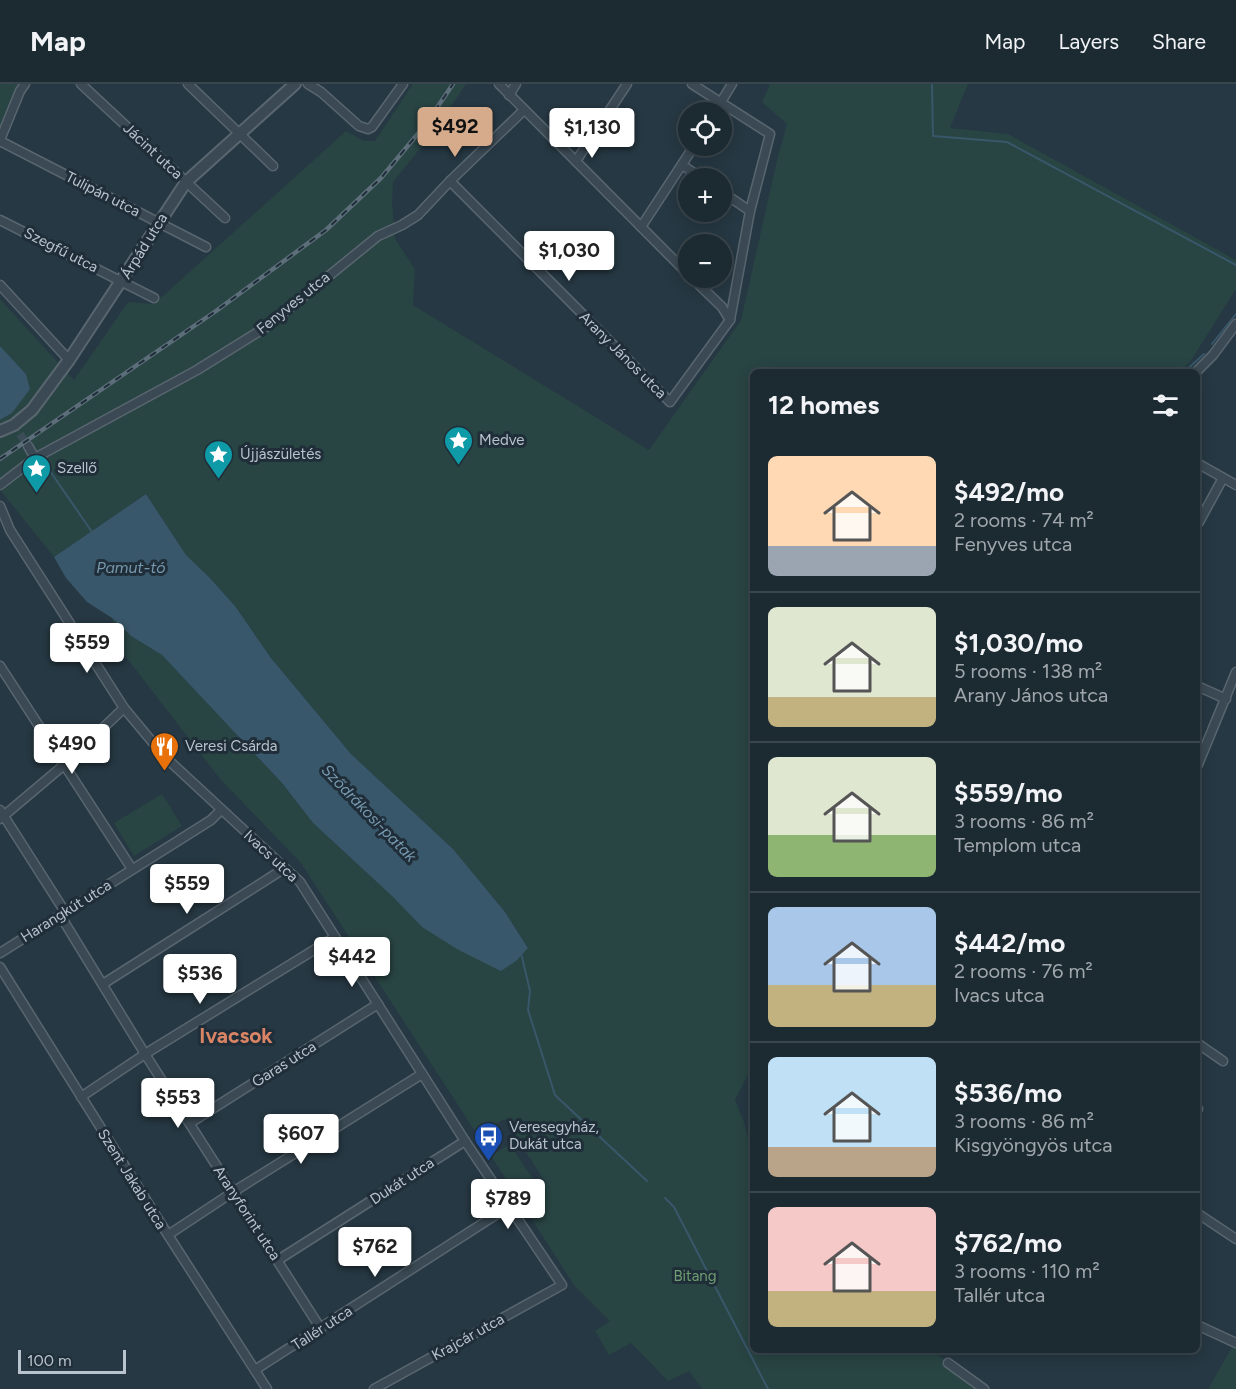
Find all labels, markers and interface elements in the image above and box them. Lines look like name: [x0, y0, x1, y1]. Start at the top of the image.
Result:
text: Map: [30, 24, 86, 58]
text: Map: [985, 29, 1025, 54]
text: Layers: [1058, 29, 1119, 54]
text: Share: [1152, 29, 1206, 54]
map controls: [678, 102, 732, 288]
button: locate: [678, 102, 732, 156]
pin: $492: [419, 107, 491, 158]
pin: $1,130: [543, 108, 641, 159]
text: $492: [432, 114, 478, 138]
text: $1,130: [563, 115, 621, 139]
street label: Jácint utca: [120, 119, 186, 183]
street label: Tulipán utca: [63, 168, 143, 220]
button: +: [678, 168, 732, 222]
street label: Árpád utca: [117, 210, 171, 282]
street label: Szegfű utca: [21, 224, 101, 276]
pin: $1,030: [520, 231, 618, 282]
button: −: [678, 234, 732, 288]
text: $1,030: [538, 238, 600, 262]
street label: Fenyves utca: [253, 268, 333, 338]
street label: Arany János utca: [576, 308, 670, 402]
text: 12 homes: [768, 389, 879, 421]
icon: filters: [1149, 389, 1182, 422]
place icon: Medve: [442, 424, 474, 466]
place label: Medve: [479, 431, 525, 449]
place icon: Újjászületés: [203, 438, 235, 480]
place label: Újjászületés: [240, 445, 321, 463]
place icon: Szellő: [20, 452, 52, 494]
place label: Szellő: [57, 459, 97, 477]
text: $492/mo: [954, 476, 1064, 508]
icon: home: [816, 480, 888, 552]
text: 2 rooms · 74 m²: [954, 508, 1094, 532]
text: Fenyves utca: [954, 532, 1072, 556]
water label: Pamut-tó: [96, 558, 166, 577]
pin: $559: [51, 623, 123, 674]
text: $1,030/mo: [954, 627, 1083, 659]
text: $559: [64, 630, 110, 654]
icon: home: [816, 631, 888, 703]
text: 5 rooms · 138 m²: [954, 659, 1102, 683]
text: Arany János utca: [954, 683, 1108, 707]
pin: $490: [36, 724, 108, 775]
restaurant icon: Veresi Csárda: [148, 730, 180, 772]
text: $490: [48, 731, 96, 755]
place label: Veresi Csárda: [185, 737, 277, 755]
water label: Sződrákosi-patak: [318, 760, 421, 867]
text: $559/mo: [954, 777, 1063, 809]
icon: home: [816, 781, 888, 853]
text: 3 rooms · 86 m²: [954, 809, 1094, 833]
street label: Ivacs utca: [240, 826, 302, 886]
text: Templom utca: [954, 833, 1081, 857]
pin: $559: [151, 864, 223, 915]
text: $559: [164, 871, 210, 895]
street label: Harangkút utca: [17, 876, 115, 946]
text: $442/mo: [954, 927, 1065, 959]
icon: home: [816, 931, 888, 1003]
pin: $442: [316, 937, 388, 988]
text: $442: [328, 944, 376, 968]
pin: $536: [164, 954, 236, 1005]
text: 2 rooms · 76 m²: [954, 959, 1093, 983]
text: $536: [177, 961, 223, 985]
text: Ivacs utca: [954, 983, 1045, 1007]
district label: Ivacsok: [199, 1023, 273, 1048]
street label: Garas utca: [249, 1037, 319, 1091]
text: $536/mo: [954, 1077, 1062, 1109]
pin: $553: [142, 1078, 214, 1129]
icon: home: [816, 1081, 888, 1153]
text: $553: [155, 1085, 201, 1109]
text: 3 rooms · 86 m²: [954, 1109, 1094, 1133]
pin: $607: [265, 1114, 337, 1165]
place label: Veresegyház, Dukát utca: [509, 1118, 599, 1153]
bus stop icon: Veresegyház, Dukát utca: [472, 1120, 504, 1162]
text: $607: [278, 1121, 324, 1145]
street label: Szent Jakab utca: [94, 1126, 170, 1232]
text: Kisgyöngyös utca: [954, 1133, 1113, 1157]
street label: Dukát utca: [367, 1154, 437, 1208]
street label: Aranyforint utca: [210, 1162, 284, 1264]
pin: $789: [472, 1179, 544, 1230]
text: $789: [485, 1186, 531, 1210]
pin: $762: [339, 1227, 411, 1278]
text: $762/mo: [954, 1227, 1062, 1259]
icon: home: [816, 1231, 888, 1303]
text: $762: [352, 1234, 398, 1258]
text: 3 rooms · 110 m²: [954, 1259, 1100, 1283]
park label: Bitang: [673, 1267, 717, 1285]
text: Tallér utca: [954, 1283, 1045, 1307]
street label: Tallér utca: [288, 1302, 356, 1354]
street label: Krajcár utca: [429, 1310, 507, 1364]
scale bar: [18, 1347, 126, 1374]
text: 100 m: [27, 1351, 72, 1370]

